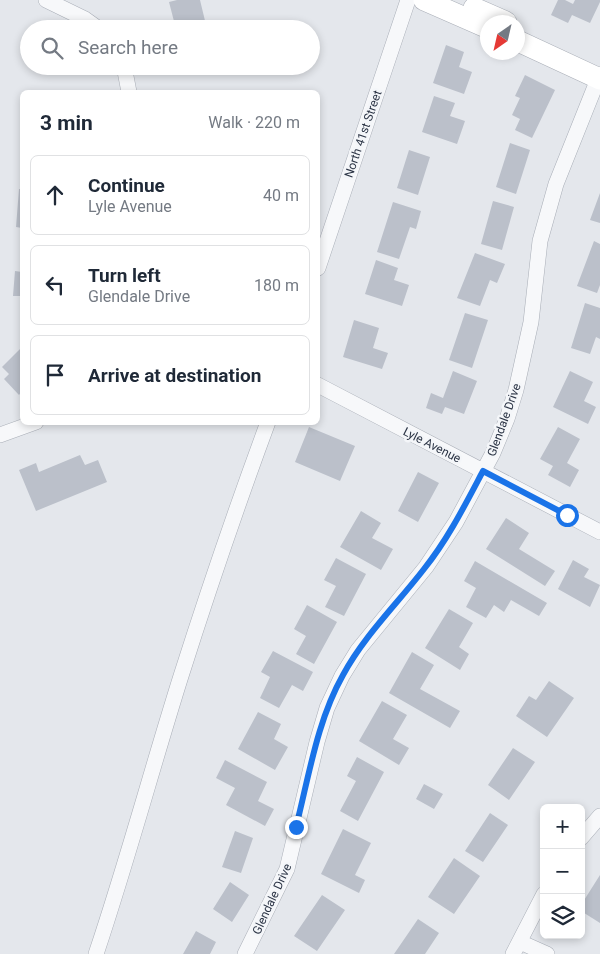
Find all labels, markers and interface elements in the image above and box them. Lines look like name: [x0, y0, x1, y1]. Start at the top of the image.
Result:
north arrow: [480, 15, 525, 60]
search box: [20, 20, 320, 75]
icon: search: [38, 34, 66, 62]
text: Search here: [78, 36, 178, 59]
street label: North 41st Street: [341, 88, 385, 180]
text: 3 min: [40, 111, 93, 135]
text: Walk · 220 m: [208, 113, 300, 132]
text: Continue: [88, 174, 165, 197]
icon: ahead: [41, 181, 69, 209]
text: 40 m: [263, 186, 299, 205]
text: Lyle Avenue: [88, 197, 172, 216]
text: Turn left: [88, 264, 161, 287]
icon: left: [41, 271, 69, 299]
text: 180 m: [254, 276, 299, 295]
text: Glendale Drive: [88, 287, 190, 306]
icon: arrive: [41, 361, 69, 389]
text: Arrive at destination: [88, 364, 261, 387]
street label: Glendale Drive: [484, 382, 524, 458]
street label: Lyle Avenue: [401, 424, 463, 466]
route start: [556, 504, 579, 527]
map controls: [540, 804, 585, 939]
button: +: [540, 804, 585, 849]
route end: [285, 816, 308, 839]
button: −: [540, 849, 585, 894]
street label: Glendale Drive: [249, 861, 295, 937]
button: layers: [540, 894, 585, 939]

